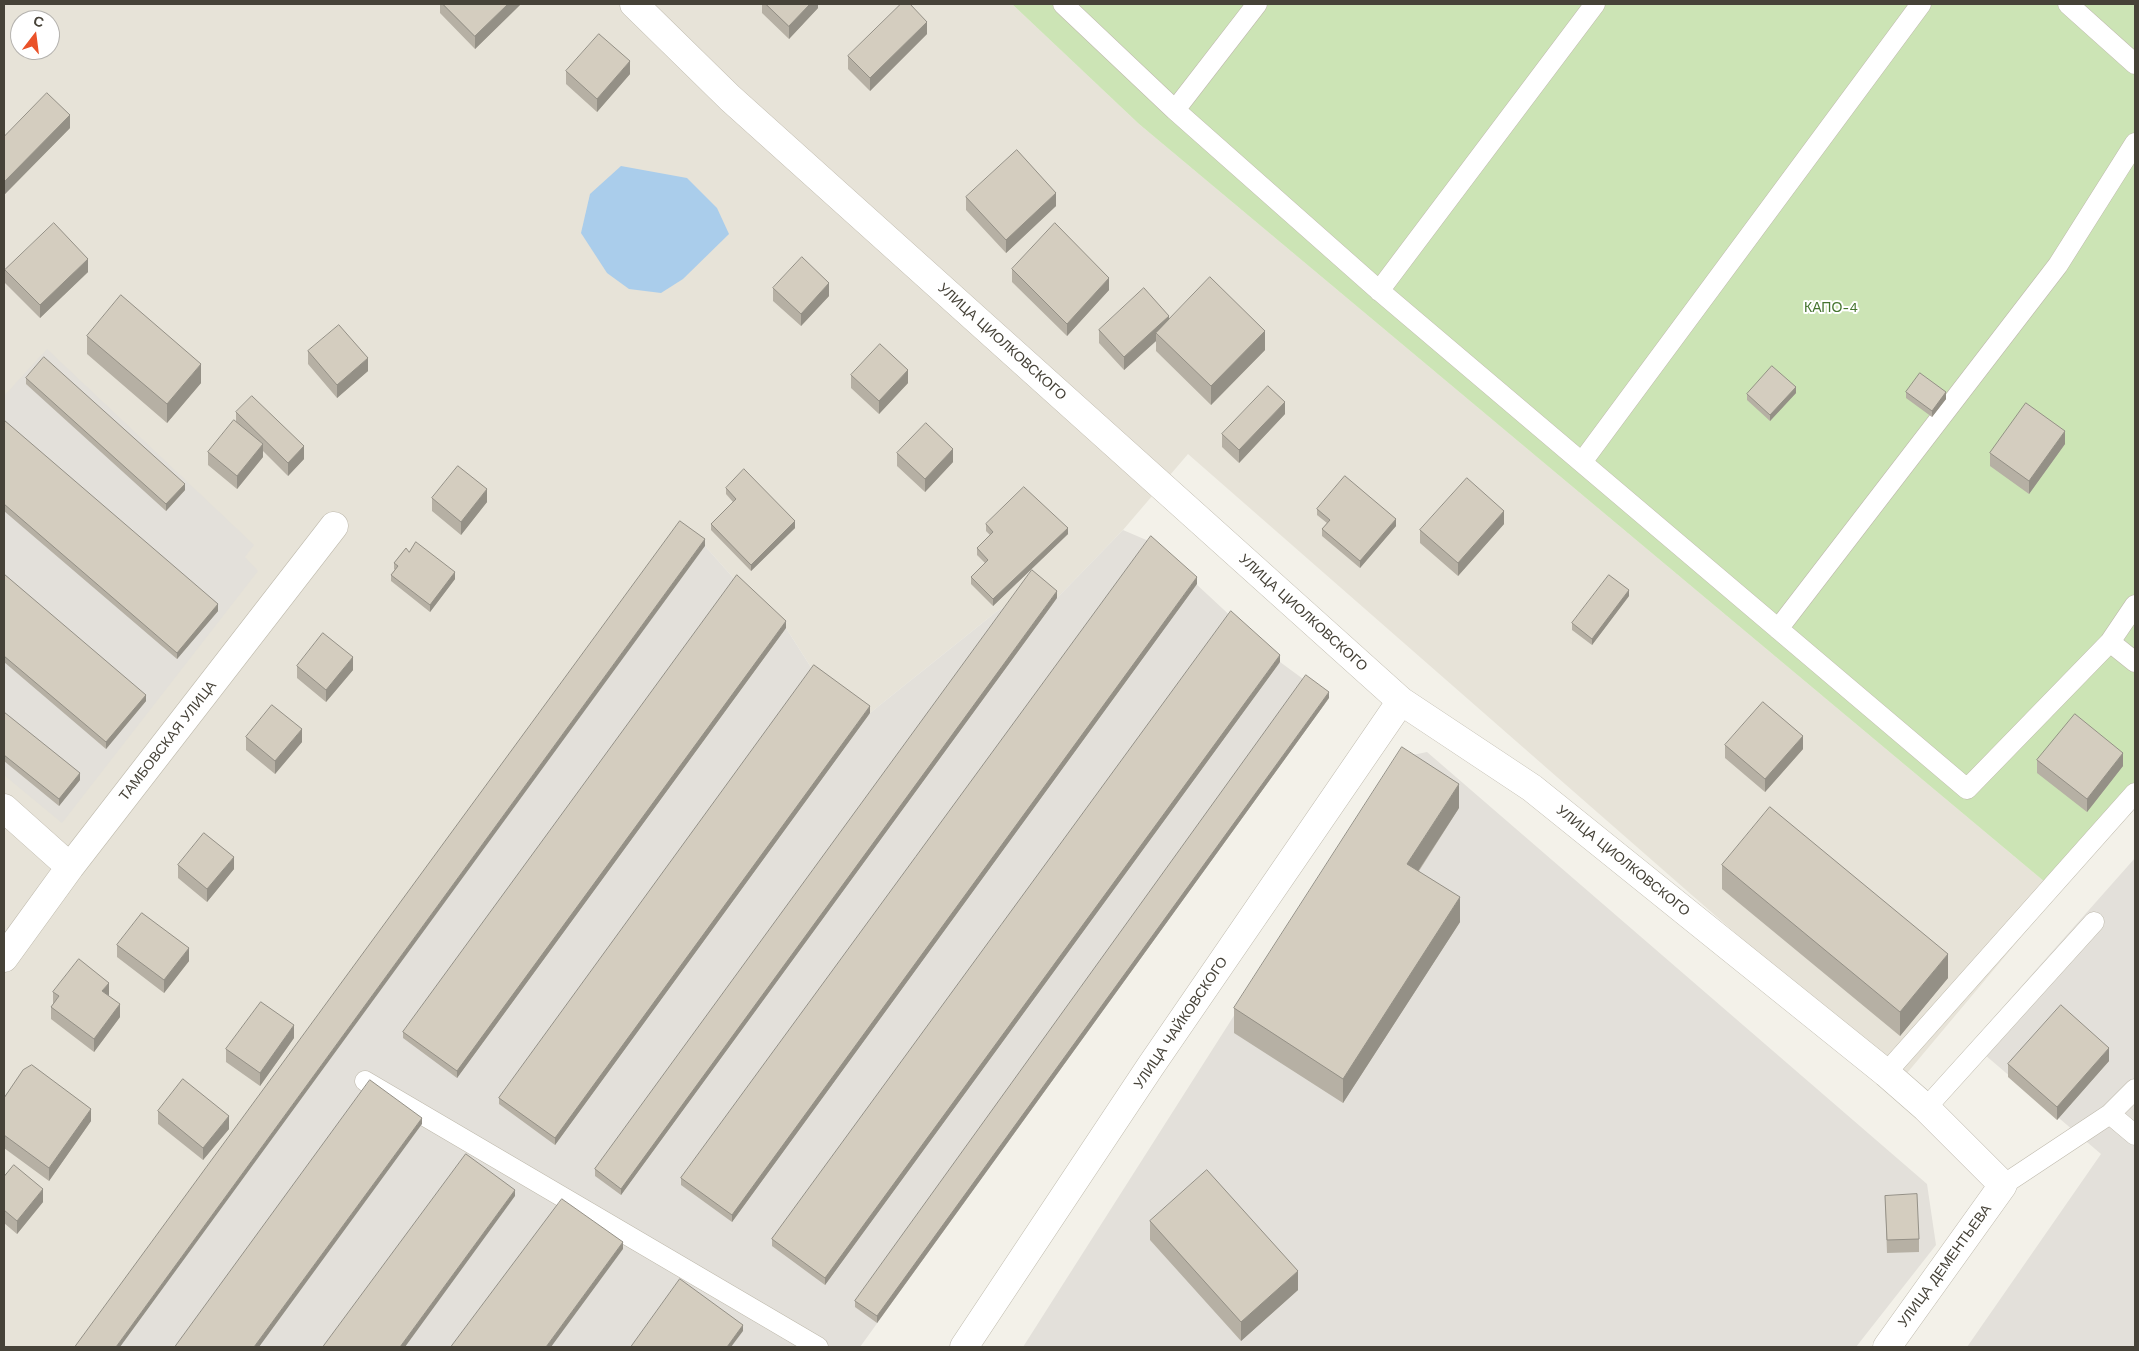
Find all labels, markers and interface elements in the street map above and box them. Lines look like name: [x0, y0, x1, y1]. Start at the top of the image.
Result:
north arrow: [10, 10, 60, 60]
text: С: [32, 12, 46, 31]
street label: УЛИЦА ЦИОЛКОВСКОГО: [934, 280, 1070, 404]
park label: КАПО-4: [1804, 300, 1858, 316]
street label: УЛИЦА ЦИОЛКОВСКОГО: [1235, 551, 1371, 675]
street label: ТАМБОВСКАЯ УЛИЦА: [116, 678, 220, 804]
street label: УЛИЦА ЦИОЛКОВСКОГО: [1553, 802, 1693, 920]
street label: УЛИЦА ЧАЙКОВСКОГО: [1131, 954, 1231, 1092]
street label: УЛИЦА ДЕМЕНТЬЕВА: [1895, 1201, 1995, 1331]

